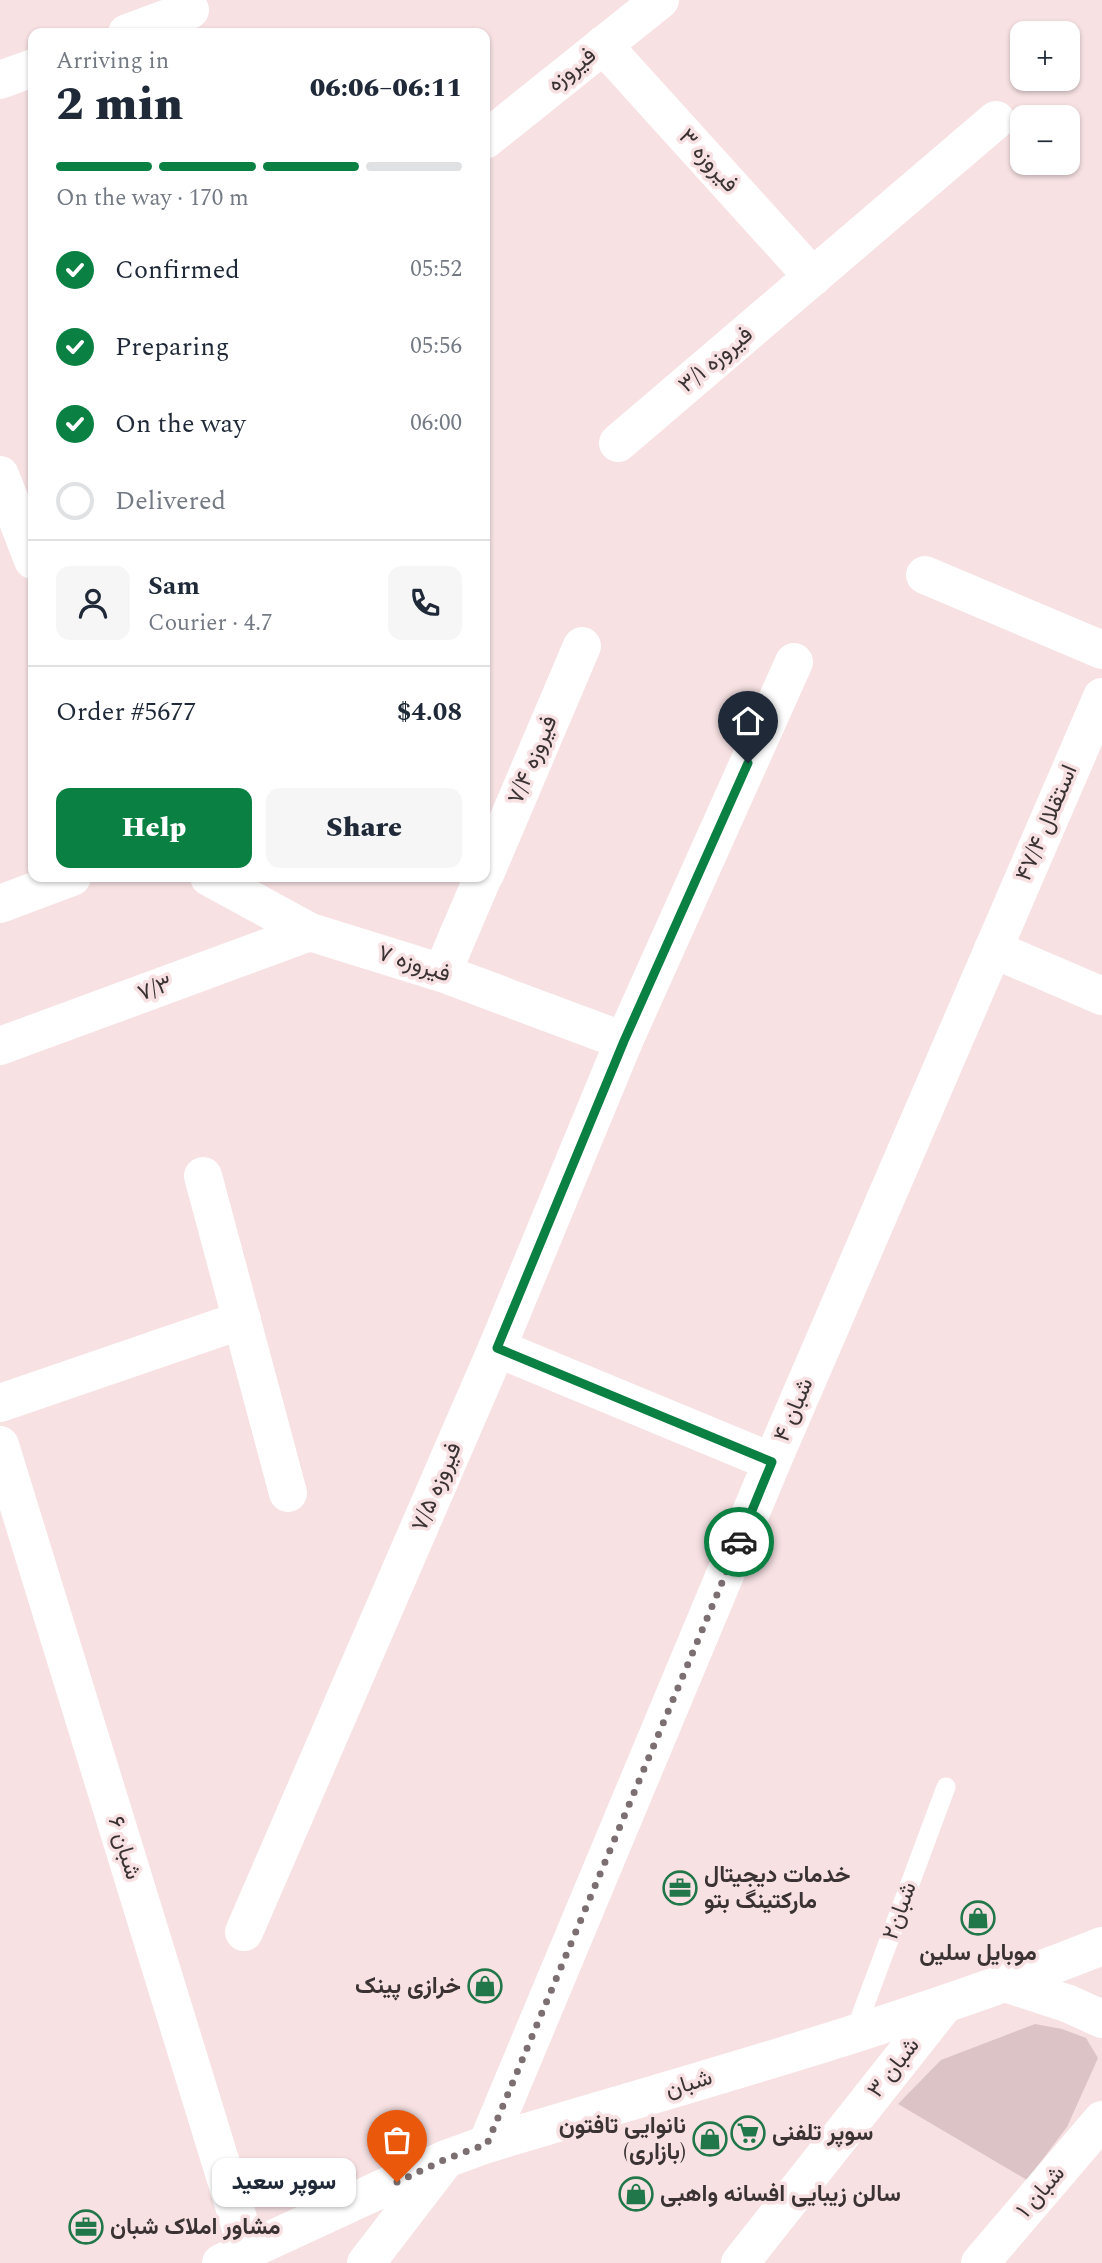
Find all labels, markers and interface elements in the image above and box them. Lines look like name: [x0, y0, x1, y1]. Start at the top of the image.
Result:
map controls: [1010, 21, 1080, 175]
button: +: [1010, 21, 1080, 91]
street label: فیروزه: [540, 39, 604, 101]
text: Arriving in: [56, 44, 169, 79]
text: 06:06–06:11: [310, 68, 462, 108]
text: 2 min: [56, 70, 183, 140]
button: −: [1010, 105, 1080, 175]
street label: ۳ فیروزه: [670, 121, 746, 201]
text: On the way · 170 m: [56, 181, 249, 216]
text: Confirmed: [115, 250, 240, 290]
icon: check: [56, 251, 94, 289]
text: 05:52: [410, 252, 462, 287]
street label: ۳/۱ فیروزه: [671, 318, 761, 402]
text: Preparing: [115, 327, 229, 367]
icon: check: [56, 328, 94, 366]
text: 05:56: [410, 329, 462, 364]
text: On the way: [115, 404, 246, 444]
icon: check: [56, 405, 94, 443]
text: 06:00: [410, 406, 462, 441]
text: Delivered: [115, 481, 226, 521]
button: person: [56, 566, 130, 640]
text: Sam: [148, 566, 200, 606]
button: phone: [388, 566, 462, 640]
text: Courier · 4.7: [148, 606, 273, 641]
pin: [718, 691, 778, 763]
text: Order #5677: [56, 692, 196, 732]
text: $4.08: [397, 692, 462, 732]
icon: home: [729, 702, 767, 740]
street label: ۷/۴ فیروزه: [499, 710, 567, 810]
street label: ۴۷/۴ استقلال: [1007, 759, 1087, 887]
button: Help: [56, 788, 252, 868]
button: Share: [266, 788, 462, 868]
street label: ۷ فیروزه: [373, 936, 455, 992]
street label: ۷/۳: [133, 967, 177, 1011]
street label: ۴ شبان: [765, 1373, 823, 1447]
street label: ۷/۵ فیروزه: [403, 1437, 471, 1537]
courier: [704, 1507, 774, 1577]
icon: car: [720, 1523, 758, 1561]
street label: ۶ شبان: [98, 1812, 150, 1884]
place label: خدمات دیجیتال مارکتینگ بتو: [704, 1858, 850, 1919]
office icon: خدمات دیجیتال مارکتینگ بتو: [661, 1869, 699, 1907]
street label: شبان۲: [873, 1877, 927, 1945]
shop icon: موبایل سلین: [959, 1899, 997, 1937]
place label: موبایل سلین: [919, 1936, 1037, 1971]
shop icon: خرازی پینک: [466, 1967, 504, 2005]
place label: خرازی پینک: [355, 1969, 461, 2004]
street label: ۳ شبان: [859, 2030, 929, 2106]
street label: شبان: [661, 2060, 717, 2108]
place label: نانوایی تافتون (بازاری): [559, 2109, 686, 2170]
pin: [367, 2110, 427, 2182]
supermarket icon: سوپر تلفنی: [729, 2114, 767, 2152]
place label: سوپر تلفنی: [772, 2116, 873, 2151]
shop icon: نانوایی تافتون (بازاری): [691, 2120, 729, 2158]
icon: bag: [378, 2121, 416, 2159]
callout: سوپر سعید: [212, 2158, 355, 2206]
street label: ۱ شبان: [1008, 2158, 1074, 2226]
text: سوپر سعید: [232, 2165, 336, 2200]
shop icon: سالن زیبایی افسانه واهبی: [617, 2175, 655, 2213]
place label: سالن زیبایی افسانه واهبی: [660, 2177, 901, 2212]
office icon: مشاور املاک شبان: [67, 2208, 105, 2246]
place label: مشاور املاک شبان: [110, 2210, 281, 2245]

